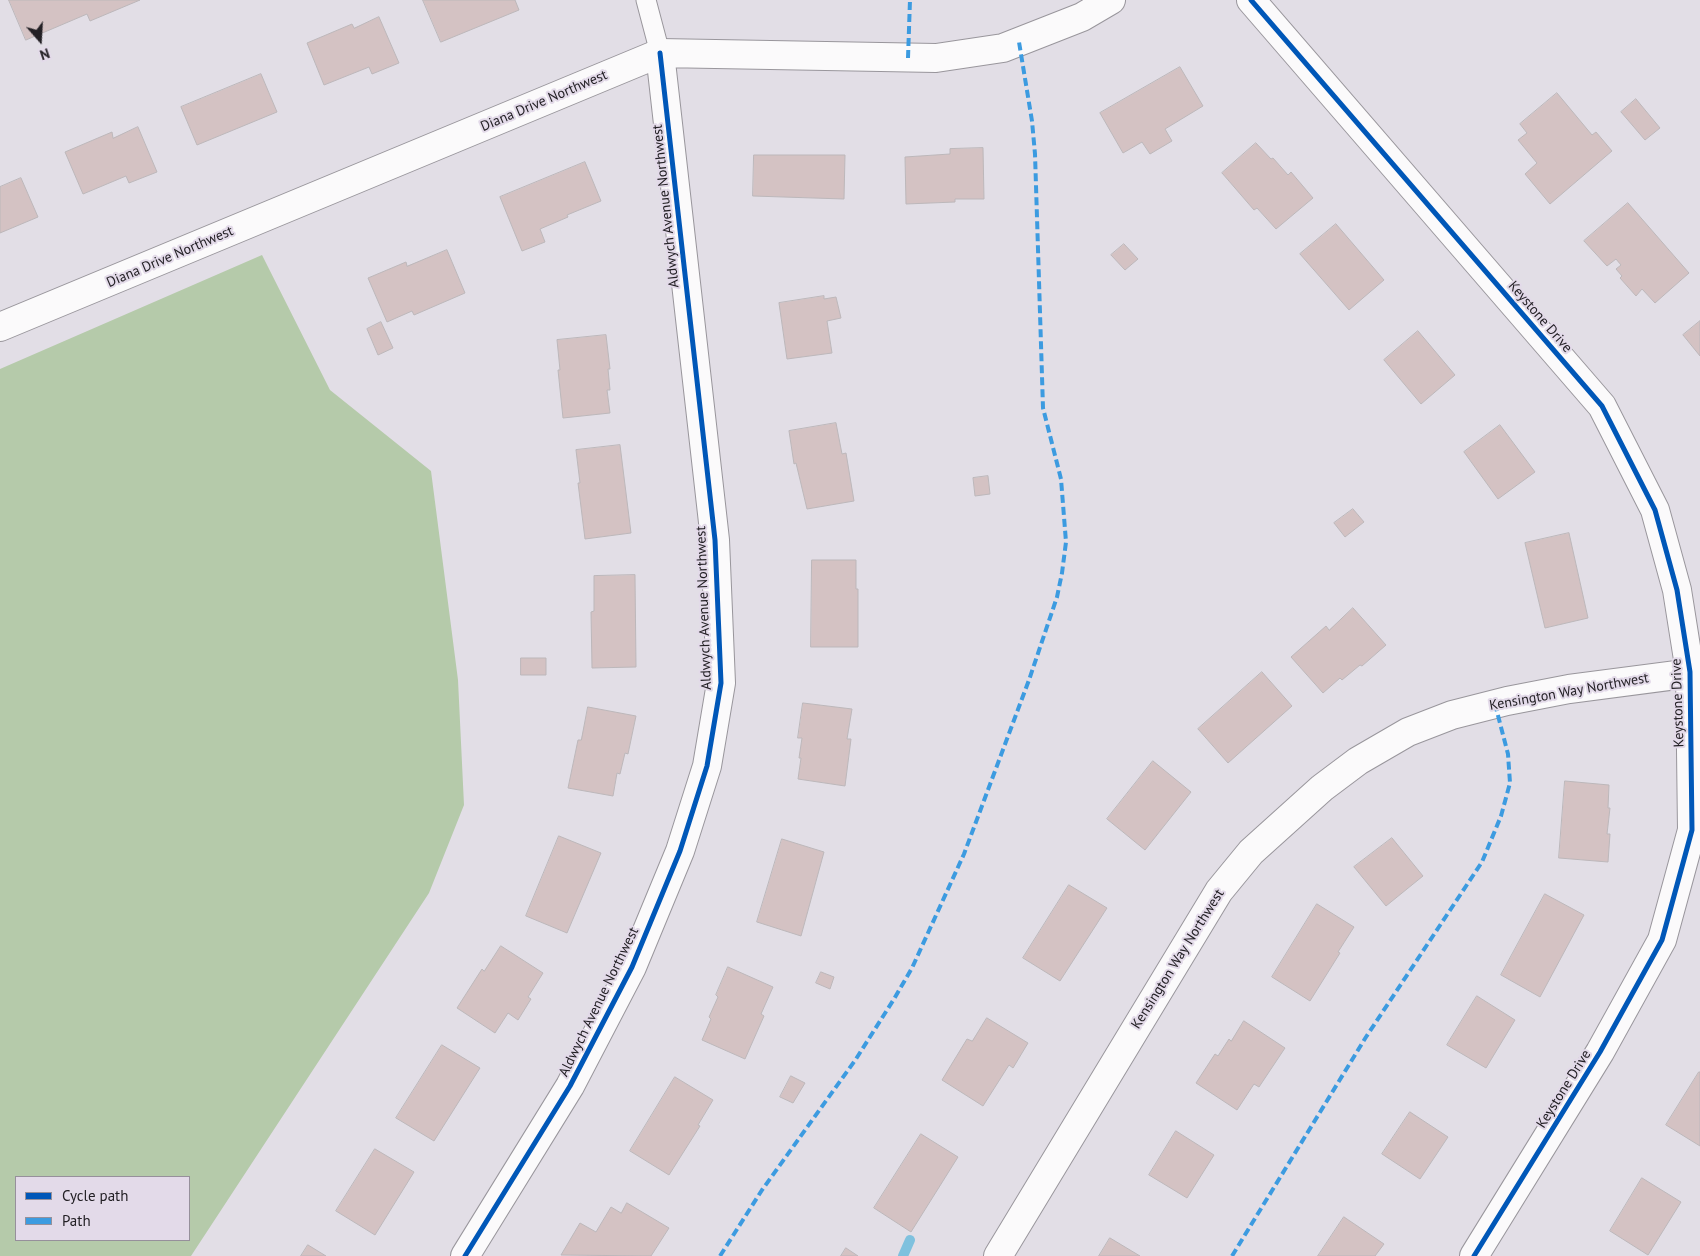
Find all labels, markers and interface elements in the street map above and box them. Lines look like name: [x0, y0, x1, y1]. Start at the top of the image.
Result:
north arrow: [15, 15, 65, 65]
text: N: [38, 44, 52, 64]
street label: Diana Drive Northwest: [478, 67, 610, 135]
street label: Aldwych Avenue Northwest: [649, 124, 683, 288]
street label: Diana Drive Northwest: [104, 223, 236, 291]
street label: Keystone Drive: [1504, 278, 1576, 356]
street label: Aldwych Avenue Northwest: [693, 526, 715, 690]
street label: Keystone Drive: [1668, 658, 1688, 748]
street label: Kensington Way Northwest: [1488, 670, 1650, 714]
street label: Kensington Way Northwest: [1128, 886, 1228, 1032]
street label: Aldwych Avenue Northwest: [555, 925, 643, 1079]
street label: Keystone Drive: [1533, 1047, 1595, 1131]
legend: [15, 1176, 190, 1241]
text: Cycle path: [62, 1186, 128, 1205]
text: Path: [62, 1211, 91, 1230]

